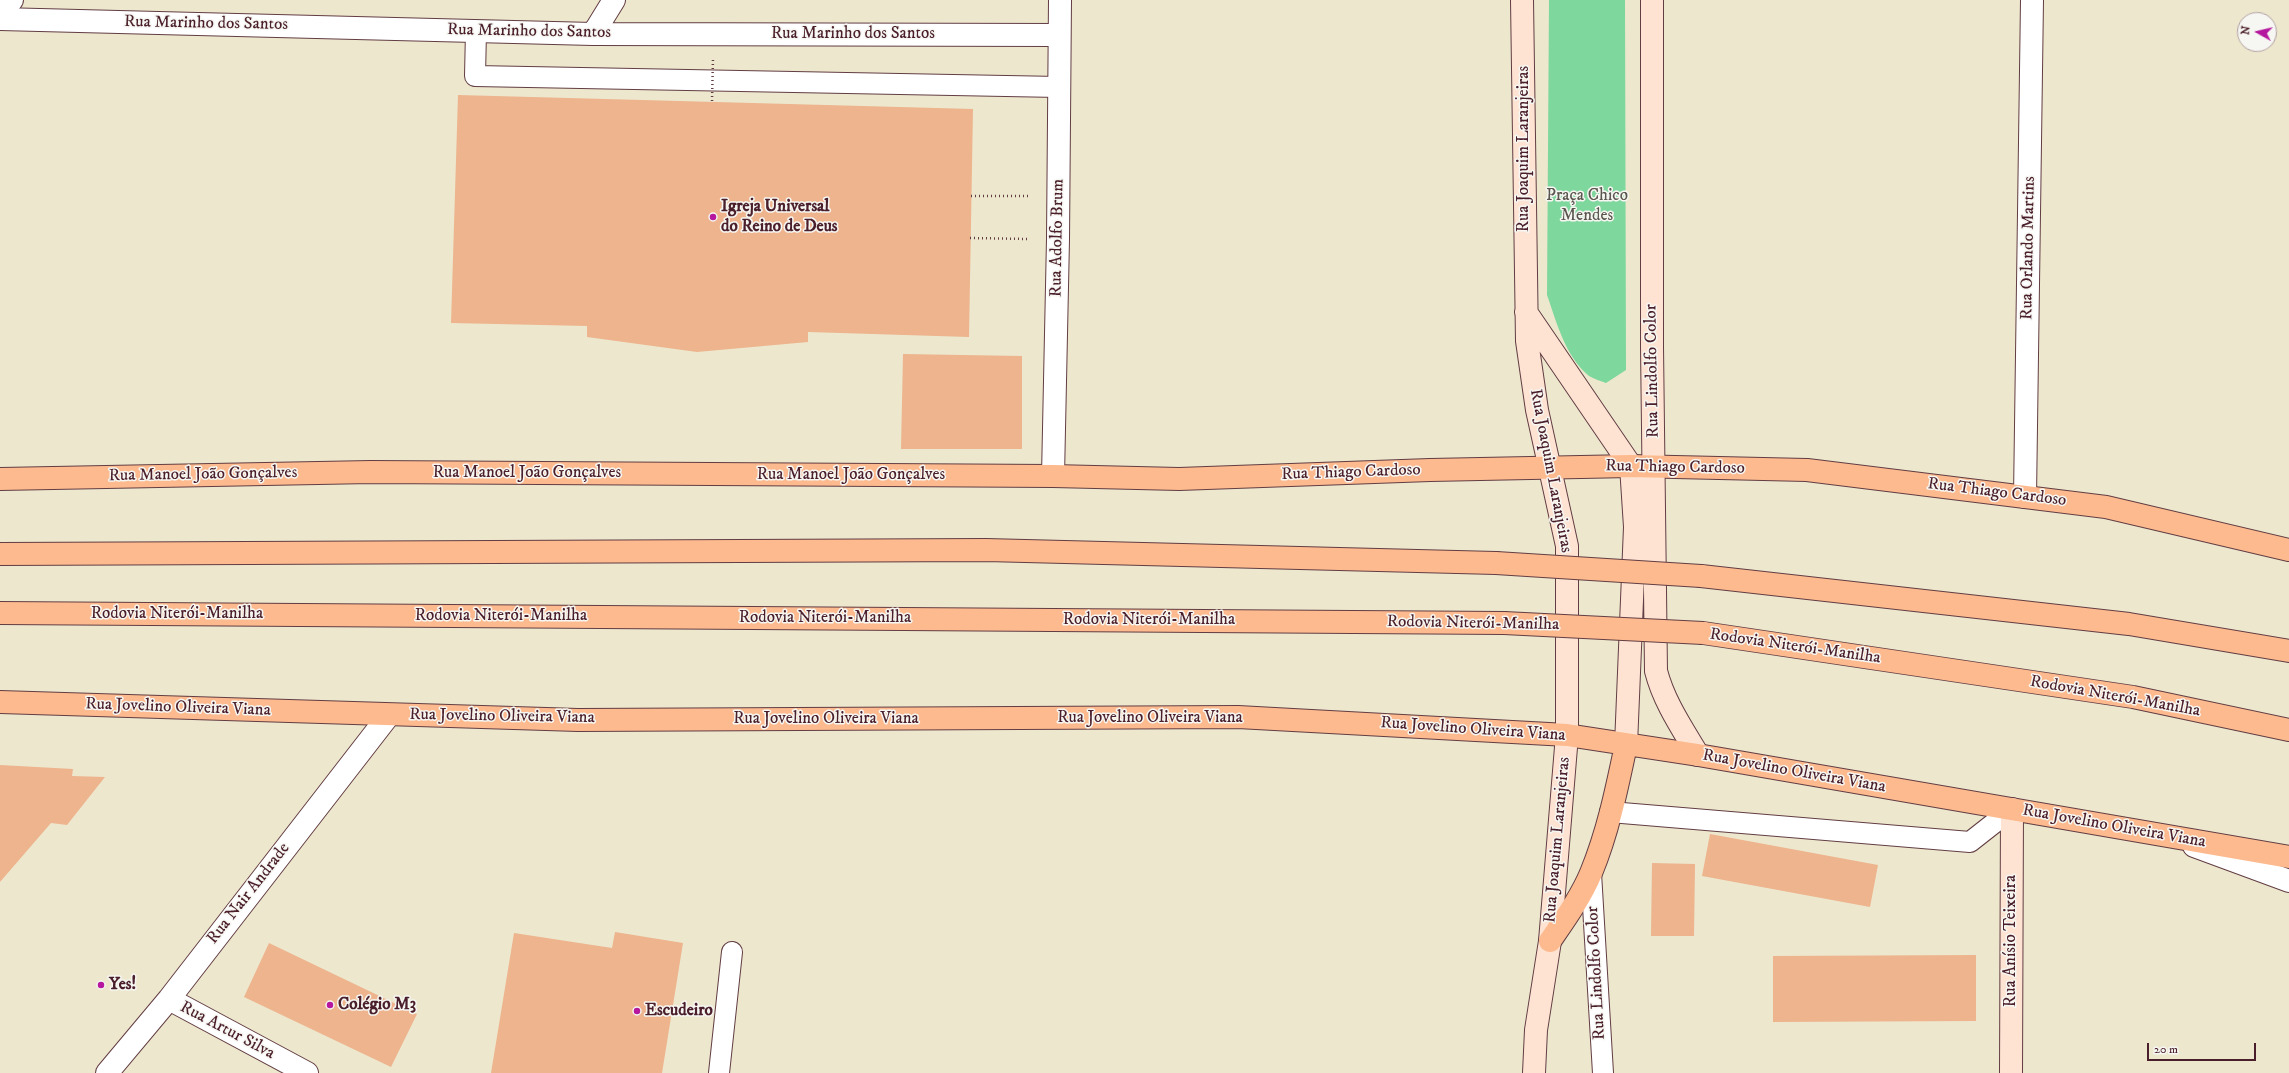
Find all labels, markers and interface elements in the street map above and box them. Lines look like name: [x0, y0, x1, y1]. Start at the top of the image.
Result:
street label: Rua Marinho dos Santos: [124, 12, 288, 36]
north arrow: [2237, 12, 2277, 52]
street label: Rua Marinho dos Santos: [447, 20, 611, 44]
street label: Rua Marinho dos Santos: [771, 24, 935, 44]
text: N: [2239, 25, 2254, 36]
street label: Rua Joaquim Laranjeiras: [1514, 66, 1534, 232]
street label: Rua Orlando Martins: [2018, 176, 2040, 320]
street label: Rua Adolfo Brum: [1047, 179, 1069, 297]
park label: Praça Chico Mendes: [1546, 186, 1628, 226]
place label: Igreja Universal do Reino de Deus: [721, 197, 838, 237]
marker: Igreja Universal do Reino de Deus: [708, 212, 718, 222]
street label: Rua Lindolfo Color: [1642, 304, 1664, 438]
street label: Rua Joaquim Laranjeiras: [1524, 387, 1576, 555]
street label: Rua Thiago Cardoso: [1605, 457, 1745, 479]
street label: Rua Thiago Cardoso: [1281, 460, 1421, 486]
street label: Rua Manoel João Gonçalves: [109, 463, 297, 487]
street label: Rua Manoel João Gonçalves: [433, 463, 621, 483]
street label: Rua Manoel João Gonçalves: [757, 465, 945, 485]
street label: Rua Thiago Cardoso: [1927, 474, 2067, 512]
street label: Rodovia Niterói-Manilha: [91, 604, 263, 624]
street label: Rodovia Niterói-Manilha: [415, 606, 587, 626]
street label: Rodovia Niterói-Manilha: [739, 608, 911, 628]
street label: Rodovia Niterói-Manilha: [1063, 610, 1235, 630]
street label: Rodovia Niterói-Manilha: [1387, 612, 1559, 636]
street label: Rodovia Niterói-Manilha: [1708, 625, 1882, 669]
street label: Rodovia Niterói-Manilha: [2028, 672, 2202, 722]
street label: Rua Jovelino Oliveira Viana: [85, 695, 271, 721]
street label: Rua Jovelino Oliveira Viana: [409, 705, 595, 729]
street label: Rua Jovelino Oliveira Viana: [1057, 708, 1243, 728]
street label: Rua Jovelino Oliveira Viana: [733, 709, 919, 729]
street label: Rua Jovelino Oliveira Viana: [1380, 713, 1566, 747]
street label: Rua Jovelino Oliveira Viana: [1701, 746, 1887, 798]
street label: Rua Joaquim Laranjeiras: [1541, 756, 1575, 924]
street label: Rua Jovelino Oliveira Viana: [2021, 801, 2207, 853]
street label: Rua Nair Andrade: [203, 839, 295, 949]
street label: Rua Anísio Teixeira: [2001, 875, 2021, 1007]
street label: Rua Lindolfo Color: [1583, 906, 1611, 1040]
place label: Yes!: [109, 975, 136, 995]
marker: Yes!: [96, 980, 106, 990]
place label: Colégio M3: [338, 995, 416, 1015]
street label: Rua Artur Silva: [176, 998, 278, 1064]
marker: Colégio M3: [325, 1000, 335, 1010]
place label: Escudeiro: [645, 1001, 713, 1021]
marker: Escudeiro: [632, 1006, 642, 1016]
scale bar: [2149, 1035, 2258, 1061]
text: 20 m: [2154, 1042, 2178, 1057]

